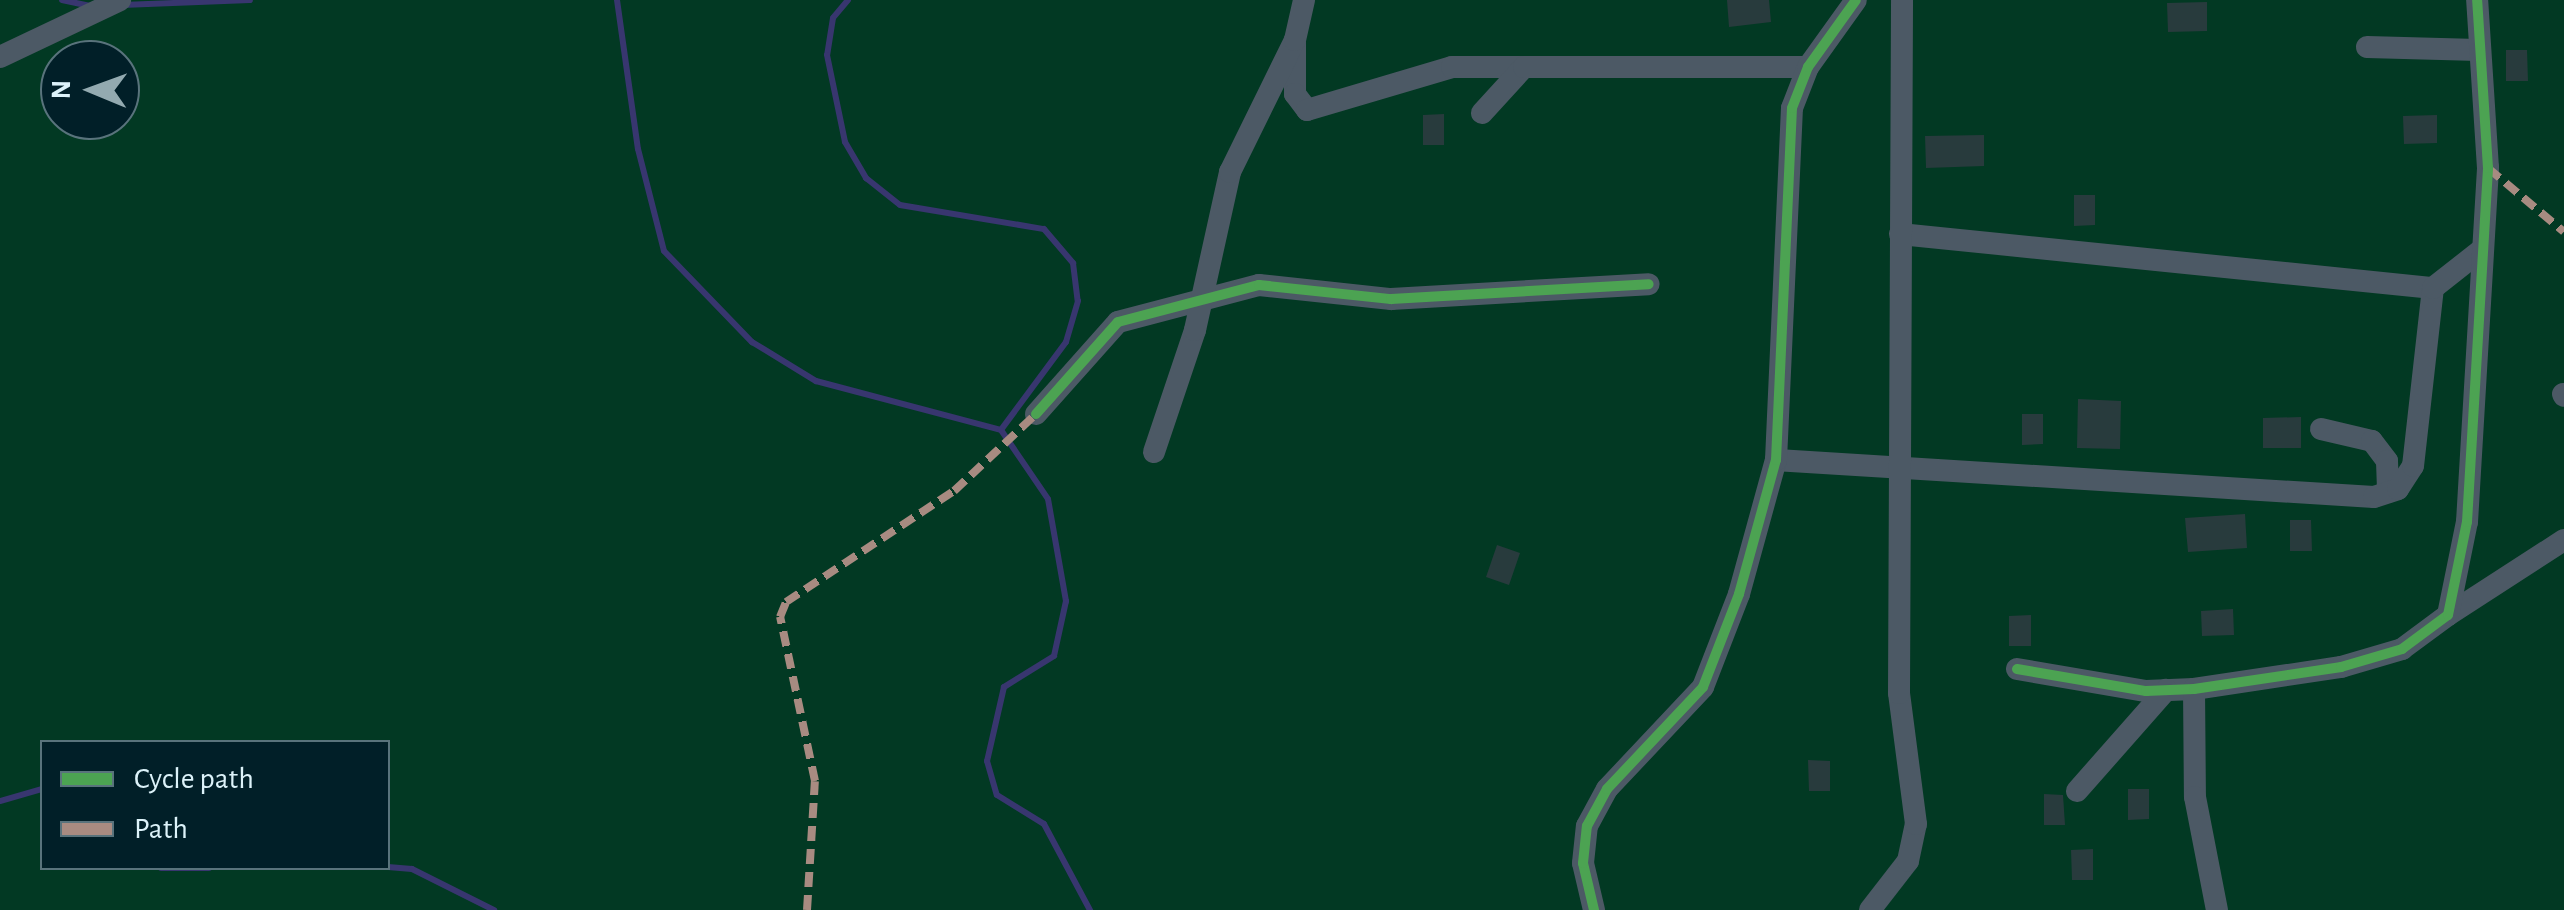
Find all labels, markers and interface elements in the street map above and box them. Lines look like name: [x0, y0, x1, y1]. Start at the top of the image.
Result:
north arrow: [40, 40, 140, 140]
text: N: [48, 80, 76, 99]
legend: [40, 740, 390, 870]
text: Cycle path: [134, 764, 254, 794]
text: Path: [134, 814, 188, 844]

